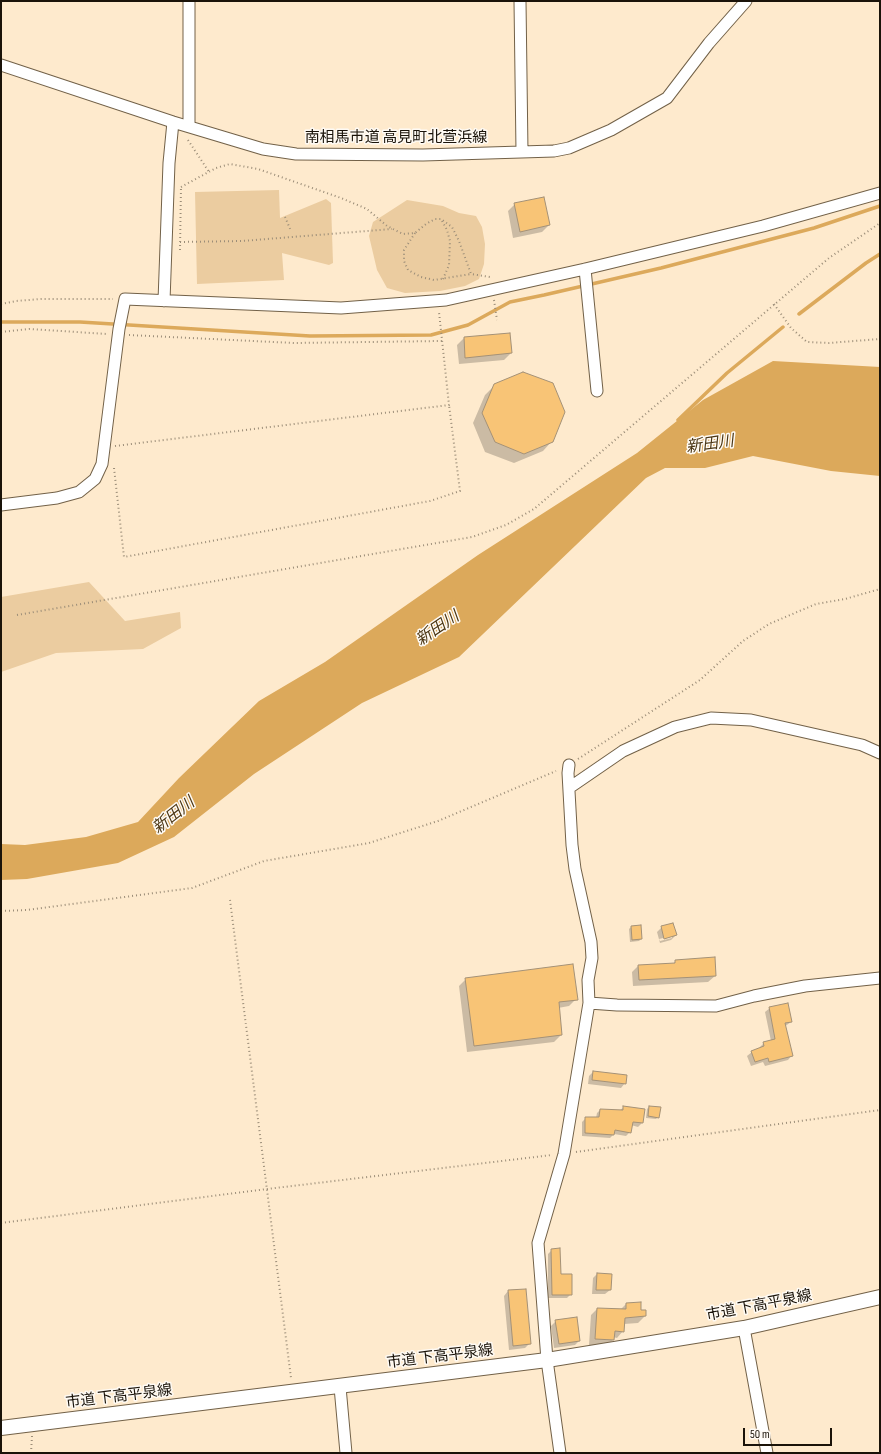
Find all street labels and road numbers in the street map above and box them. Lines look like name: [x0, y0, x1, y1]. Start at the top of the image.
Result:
street label: 南相馬市道 高見町北萱浜線: [305, 129, 487, 147]
street label: 市道 下高平泉線: [705, 1287, 813, 1325]
street label: 市道 下高平泉線: [386, 1342, 494, 1372]
street label: 市道 下高平泉線: [65, 1382, 173, 1412]

